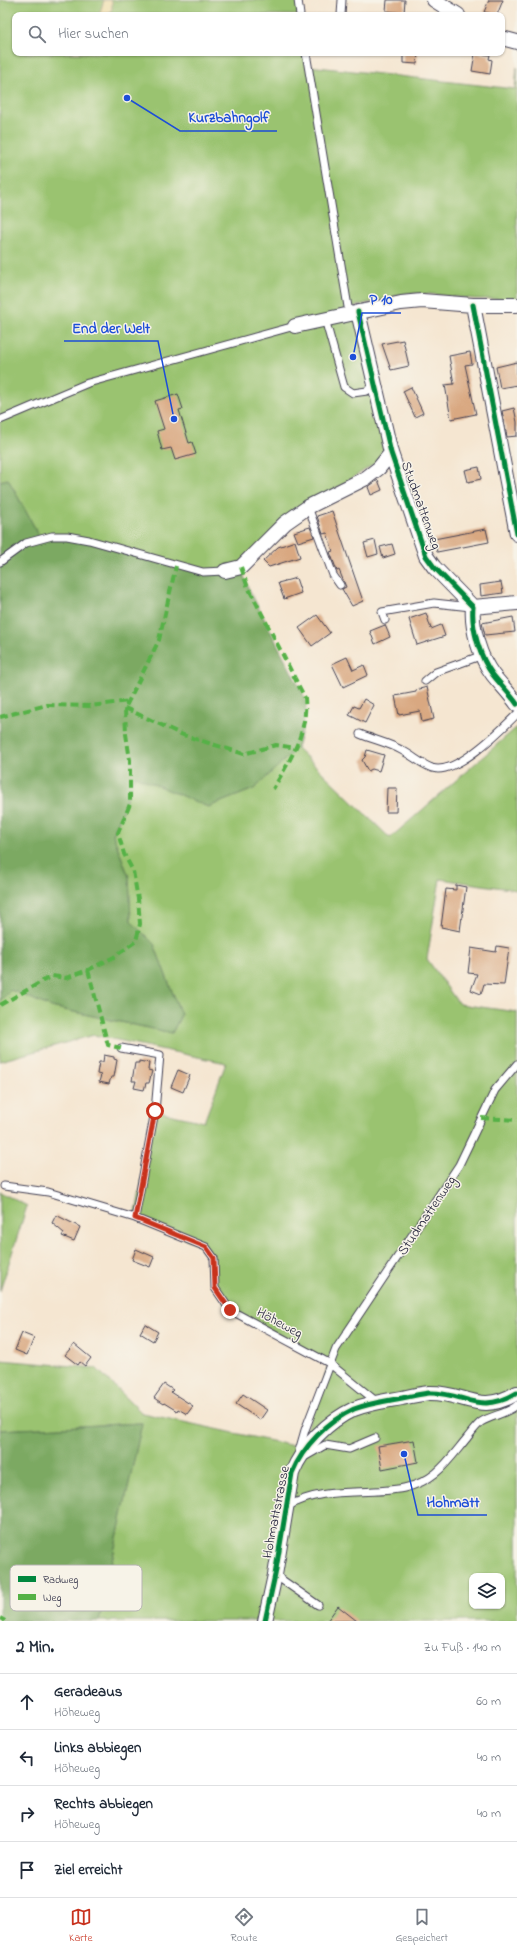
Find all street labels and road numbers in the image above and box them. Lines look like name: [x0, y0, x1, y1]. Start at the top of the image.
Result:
street label: Studmattenweg: [394, 459, 446, 553]
street label: Studmattenweg: [393, 1172, 463, 1261]
street label: Höheweg: [252, 1302, 306, 1345]
street label: Hohmattstrasse: [257, 1464, 296, 1560]

